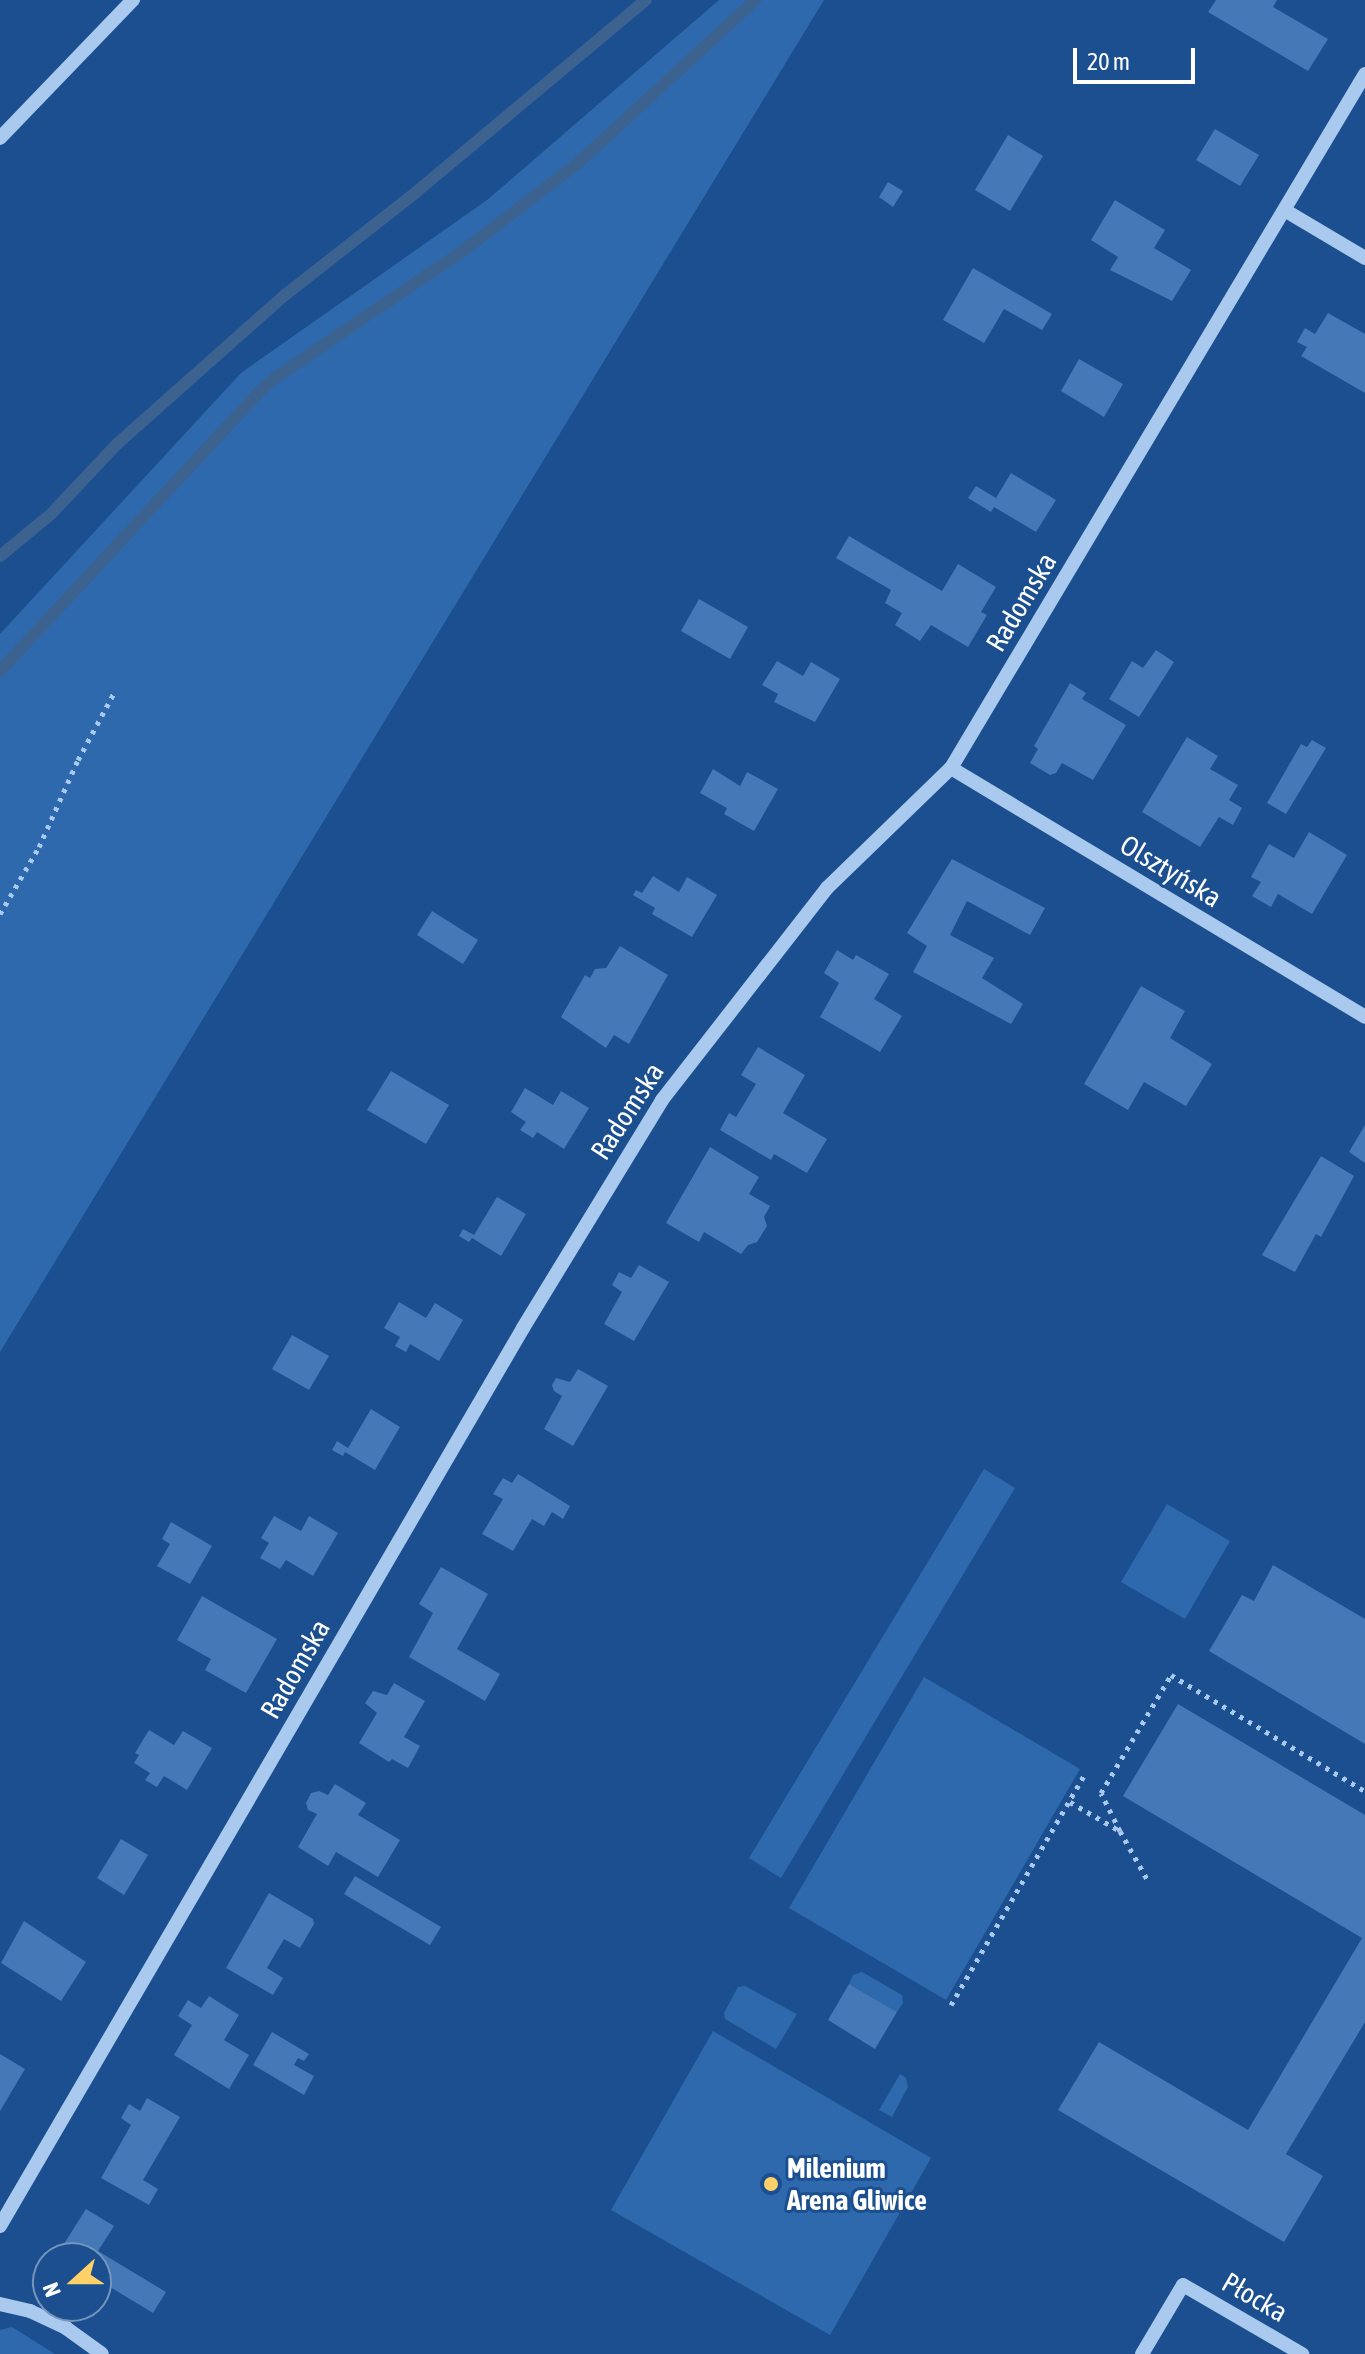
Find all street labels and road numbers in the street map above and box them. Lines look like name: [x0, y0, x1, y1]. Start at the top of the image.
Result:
street label: Radomska: [979, 547, 1063, 657]
street label: Olsztyńska: [1114, 828, 1228, 914]
street label: Radomska: [583, 1056, 671, 1166]
street label: Radomska: [253, 1613, 337, 1725]
street label: Płocka: [1216, 2265, 1294, 2329]

